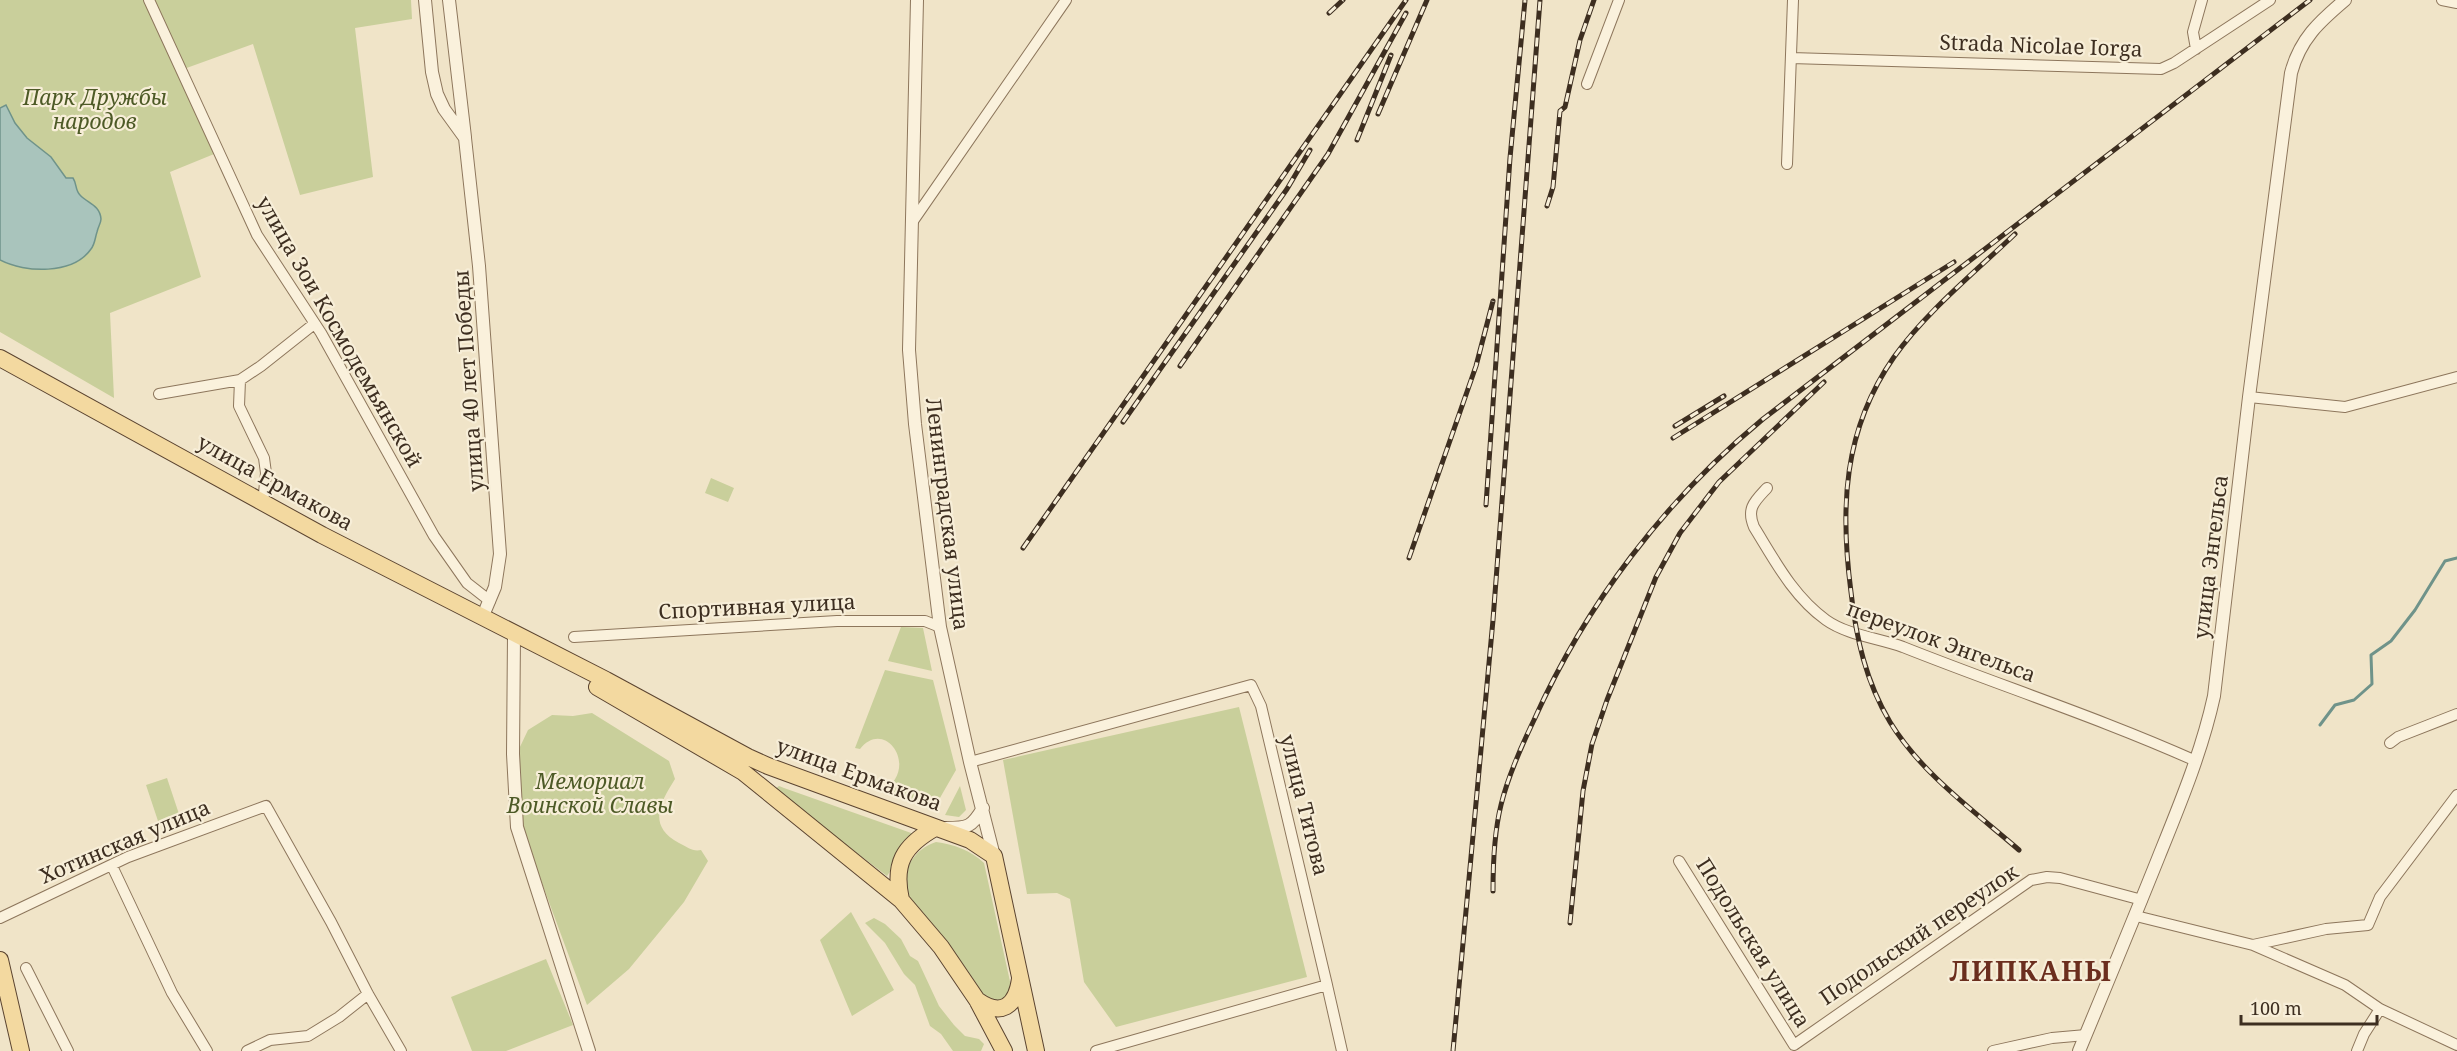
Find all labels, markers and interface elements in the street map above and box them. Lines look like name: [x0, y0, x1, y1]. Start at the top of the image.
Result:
street label: Strada Nicolae Iorga: [1939, 27, 2143, 63]
park label: Парк Дружбы народов: [22, 83, 167, 135]
street label: улица Зои Космодемьянской: [250, 191, 429, 472]
street label: улица 40 лет Победы: [446, 269, 490, 493]
street label: Ленинградская улица: [920, 396, 976, 632]
street label: улица Ермакова: [192, 428, 359, 537]
street label: улица Энгельса: [2186, 473, 2234, 641]
street label: Спортивная улица: [658, 587, 856, 625]
street label: переулок Энгельса: [1843, 594, 2040, 688]
street label: улица Ермакова: [773, 731, 946, 817]
street label: улица Титова: [1274, 731, 1336, 878]
park label: Мемориал Воинской Славы: [506, 767, 673, 819]
street label: Хотинская улица: [35, 793, 214, 890]
street label: Подольская улица: [1690, 852, 1817, 1033]
street label: Подольский переулок: [1814, 857, 2024, 1011]
district label: ЛИПКАНЫ: [1949, 952, 2113, 989]
scale bar: [2241, 988, 2378, 1026]
text: 100 m: [2250, 996, 2302, 1020]

